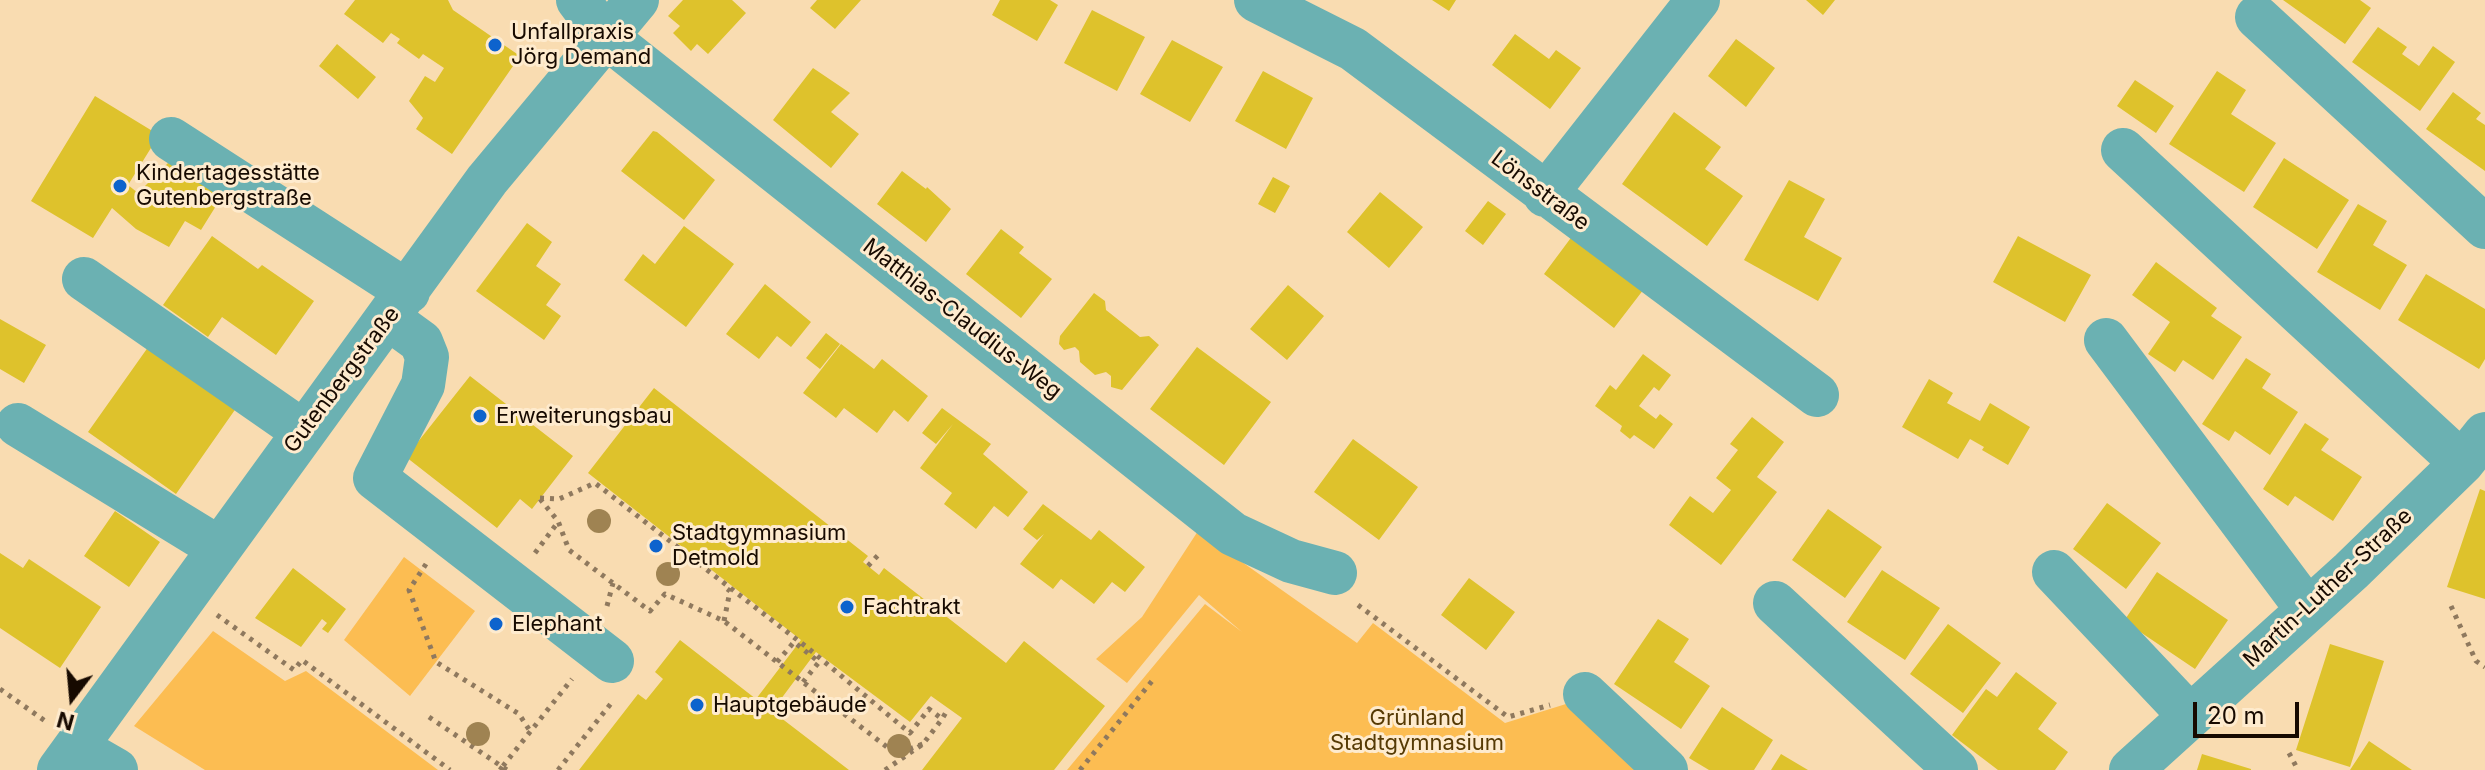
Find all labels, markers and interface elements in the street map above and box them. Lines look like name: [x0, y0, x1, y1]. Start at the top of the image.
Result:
place label: Unfallpraxis Jörg Demand: [511, 19, 651, 70]
marker: Unfallpraxis Jörg Demand: [486, 36, 504, 54]
street label: Lönsstraße: [1486, 146, 1594, 236]
place label: Kindertagesstätte Gutenbergstraße: [136, 160, 320, 212]
marker: Kindertagesstätte Gutenbergstraße: [111, 177, 129, 195]
street label: Matthias-Claudius-Weg: [858, 233, 1066, 405]
street label: Gutenbergstraße: [279, 302, 405, 458]
place label: Erweiterungsbau: [496, 403, 672, 429]
marker: Erweiterungsbau: [471, 407, 489, 425]
street label: Martin-Luther-Straße: [2238, 503, 2418, 673]
place label: Stadtgymnasium Detmold: [672, 520, 846, 572]
marker: Stadtgymnasium Detmold: [647, 537, 665, 555]
place label: Fachtrakt: [863, 594, 960, 620]
marker: Fachtrakt: [838, 598, 856, 616]
place label: Elephant: [512, 611, 602, 637]
marker: Elephant: [487, 615, 505, 633]
north arrow: [32, 658, 112, 738]
scale bar: [2197, 686, 2303, 736]
place label: Hauptgebäude: [713, 692, 867, 718]
marker: Hauptgebäude: [688, 696, 706, 714]
text: 20 m: [2207, 701, 2265, 730]
park label: Grünland Stadtgymnasium: [1330, 705, 1504, 756]
text: N: [54, 706, 77, 736]

